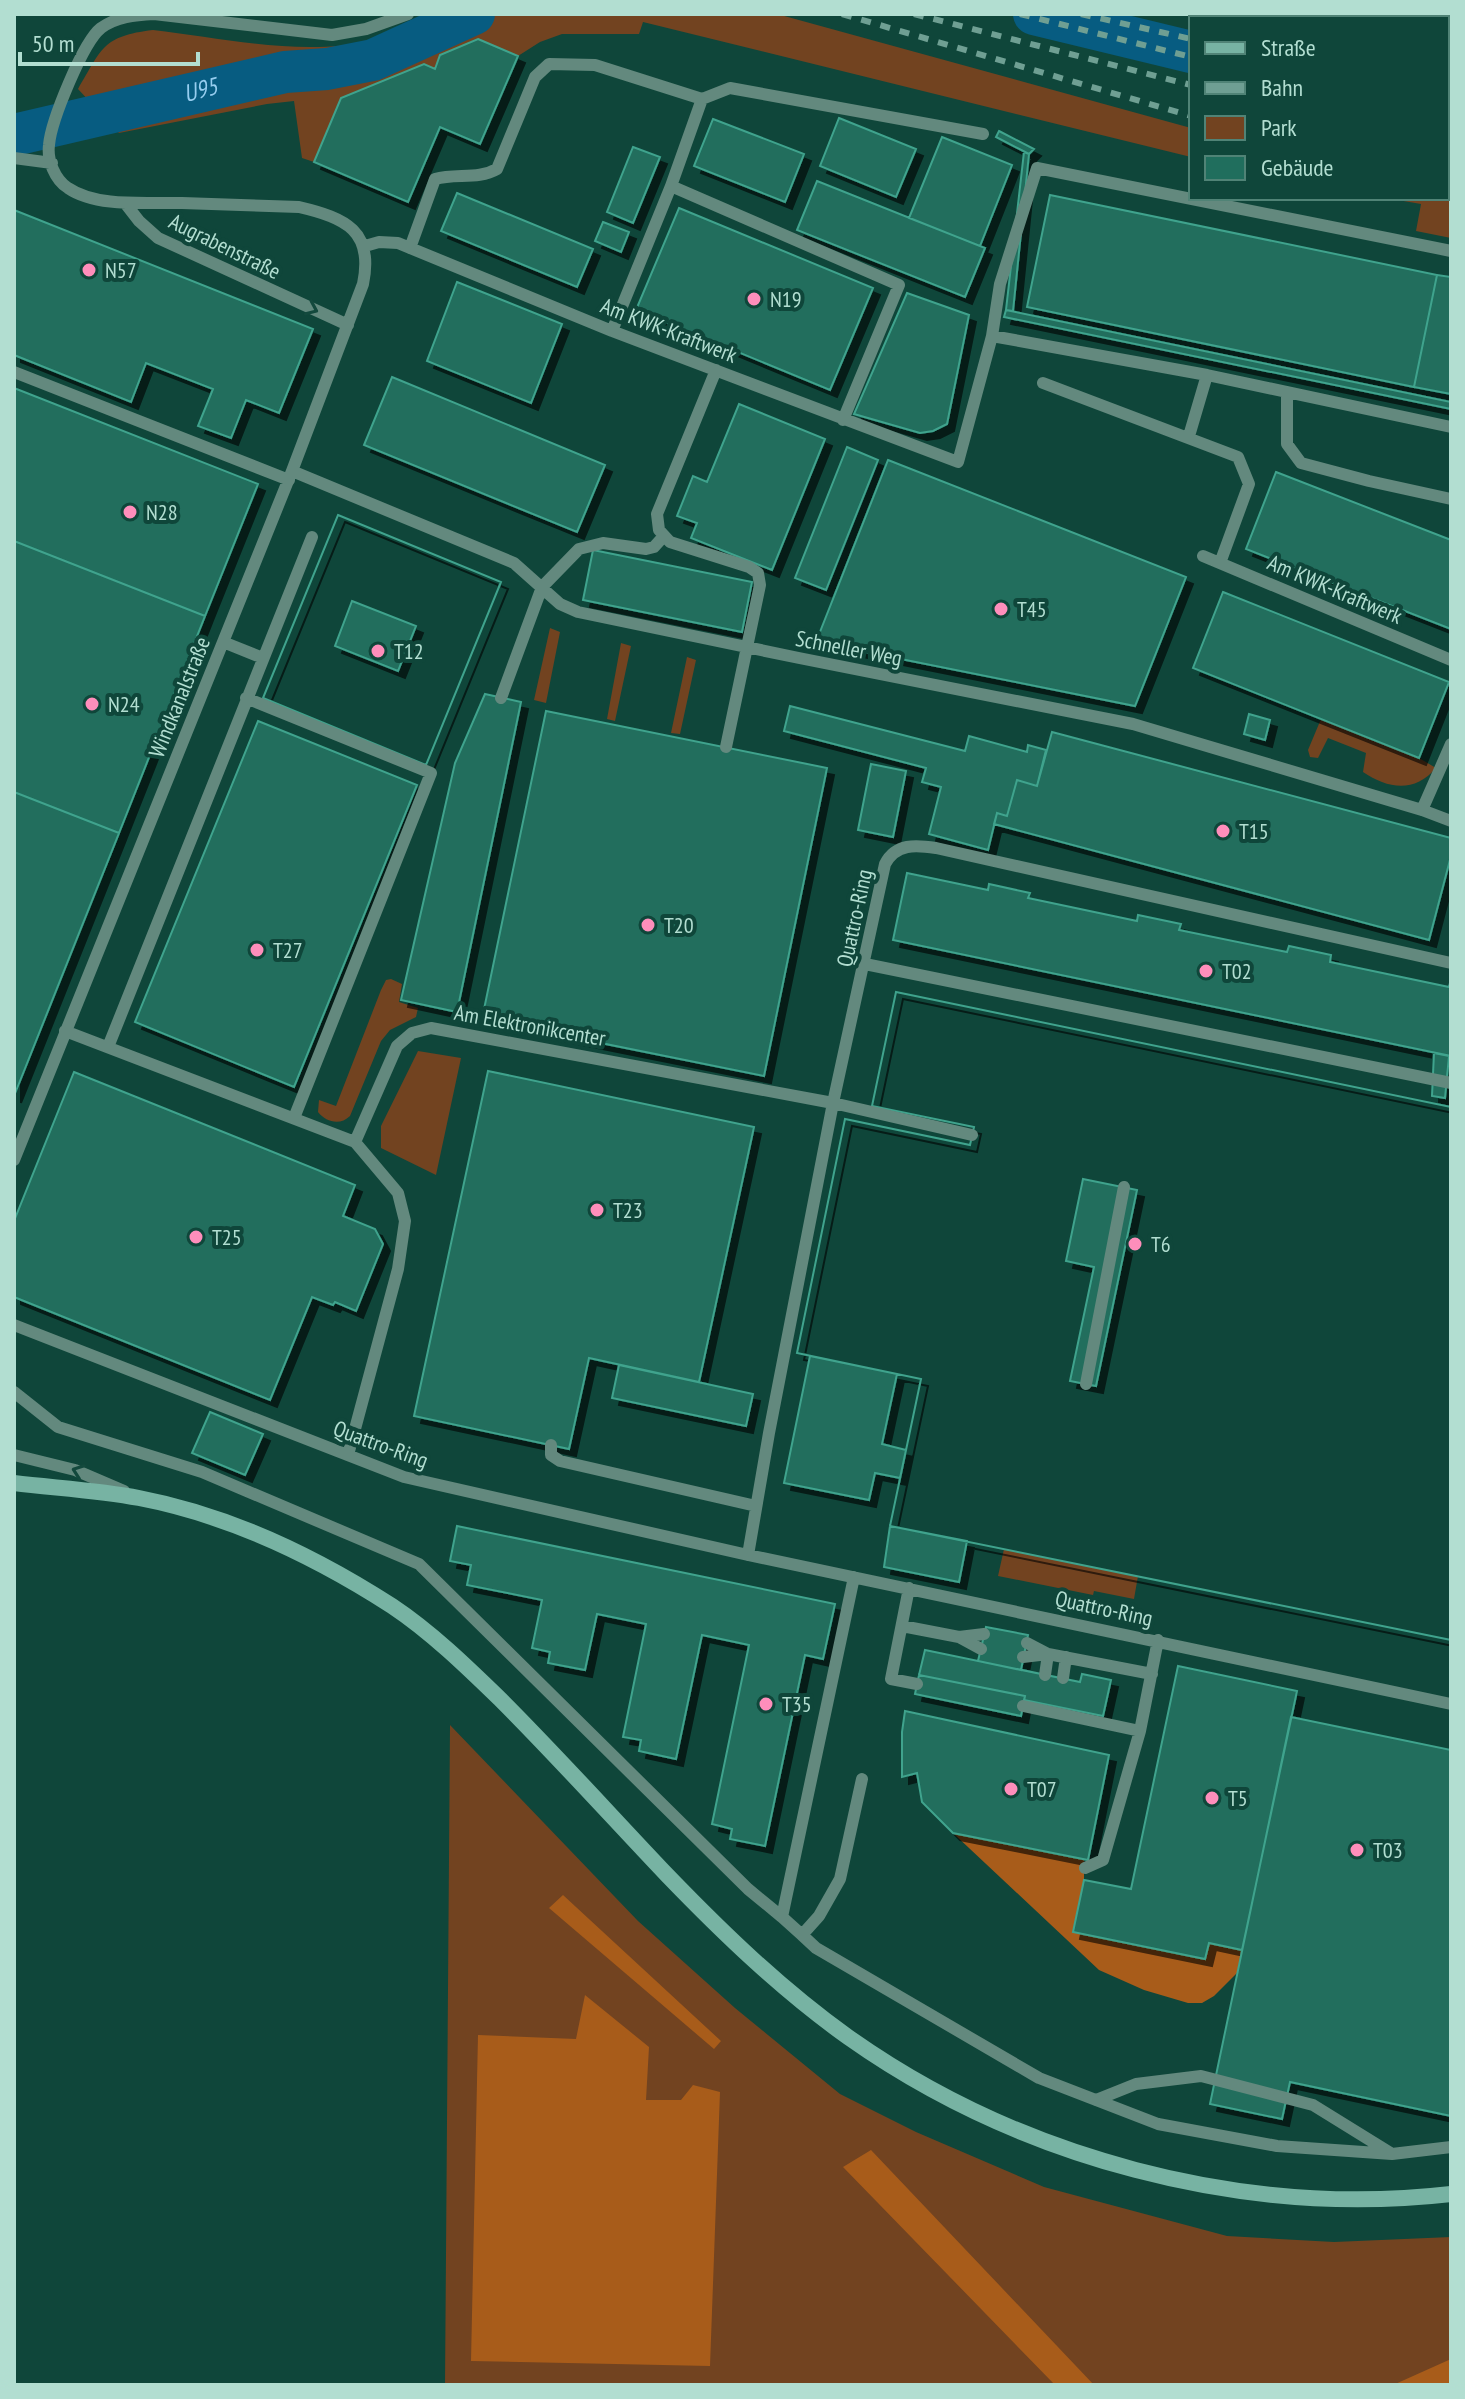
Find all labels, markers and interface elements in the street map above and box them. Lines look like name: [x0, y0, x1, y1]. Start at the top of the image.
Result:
scale bar: [20, 16, 198, 66]
legend: [1189, 16, 1449, 200]
text: 50 m: [32, 28, 74, 59]
text: Straße: [1261, 32, 1316, 63]
water label: U95: [180, 69, 223, 109]
text: Bahn: [1261, 72, 1303, 103]
text: Park: [1261, 112, 1297, 143]
text: Gebäude: [1261, 152, 1333, 183]
street label: Augrabenstraße: [165, 207, 285, 285]
place label: N57: [105, 256, 137, 284]
marker: N57: [80, 261, 98, 279]
place label: N19: [770, 285, 802, 313]
marker: N19: [745, 290, 763, 308]
street label: Am KWK-Kraftwerk: [597, 291, 742, 369]
one-way arrow: [303, 300, 318, 316]
place label: N28: [146, 498, 178, 526]
marker: N28: [121, 503, 139, 521]
street label: Am KWK-Kraftwerk: [1263, 548, 1407, 630]
place label: T45: [1017, 595, 1047, 623]
marker: T45: [992, 600, 1010, 618]
street label: Schneller Weg: [793, 624, 905, 672]
street label: Windkanalstraße: [142, 633, 216, 761]
place label: T12: [394, 637, 424, 665]
marker: T12: [369, 642, 387, 660]
place label: N24: [108, 690, 140, 718]
marker: N24: [83, 695, 101, 713]
place label: T15: [1239, 817, 1269, 845]
marker: T15: [1214, 822, 1232, 840]
street label: Quattro-Ring: [830, 867, 878, 969]
place label: T20: [664, 911, 694, 939]
marker: T20: [639, 916, 657, 934]
place label: T27: [273, 936, 303, 964]
marker: T27: [248, 941, 266, 959]
place label: T02: [1222, 957, 1252, 985]
marker: T02: [1197, 962, 1215, 980]
street label: Am Elektronikcenter: [452, 998, 608, 1052]
place label: T23: [613, 1196, 643, 1224]
marker: T23: [588, 1201, 606, 1219]
place label: T25: [212, 1223, 242, 1251]
marker: T25: [187, 1228, 205, 1246]
place label: T6: [1151, 1230, 1171, 1258]
marker: T6: [1126, 1235, 1144, 1253]
street label: Quattro-Ring: [330, 1414, 432, 1474]
one-way arrow: [72, 1465, 86, 1481]
street label: Quattro-Ring: [1053, 1584, 1155, 1632]
place label: T35: [782, 1690, 812, 1718]
marker: T35: [757, 1695, 775, 1713]
place label: T07: [1027, 1775, 1057, 1803]
marker: T07: [1002, 1780, 1020, 1798]
place label: T5: [1228, 1784, 1248, 1812]
marker: T5: [1203, 1789, 1221, 1807]
place label: T03: [1373, 1836, 1403, 1864]
marker: T03: [1348, 1841, 1366, 1859]

